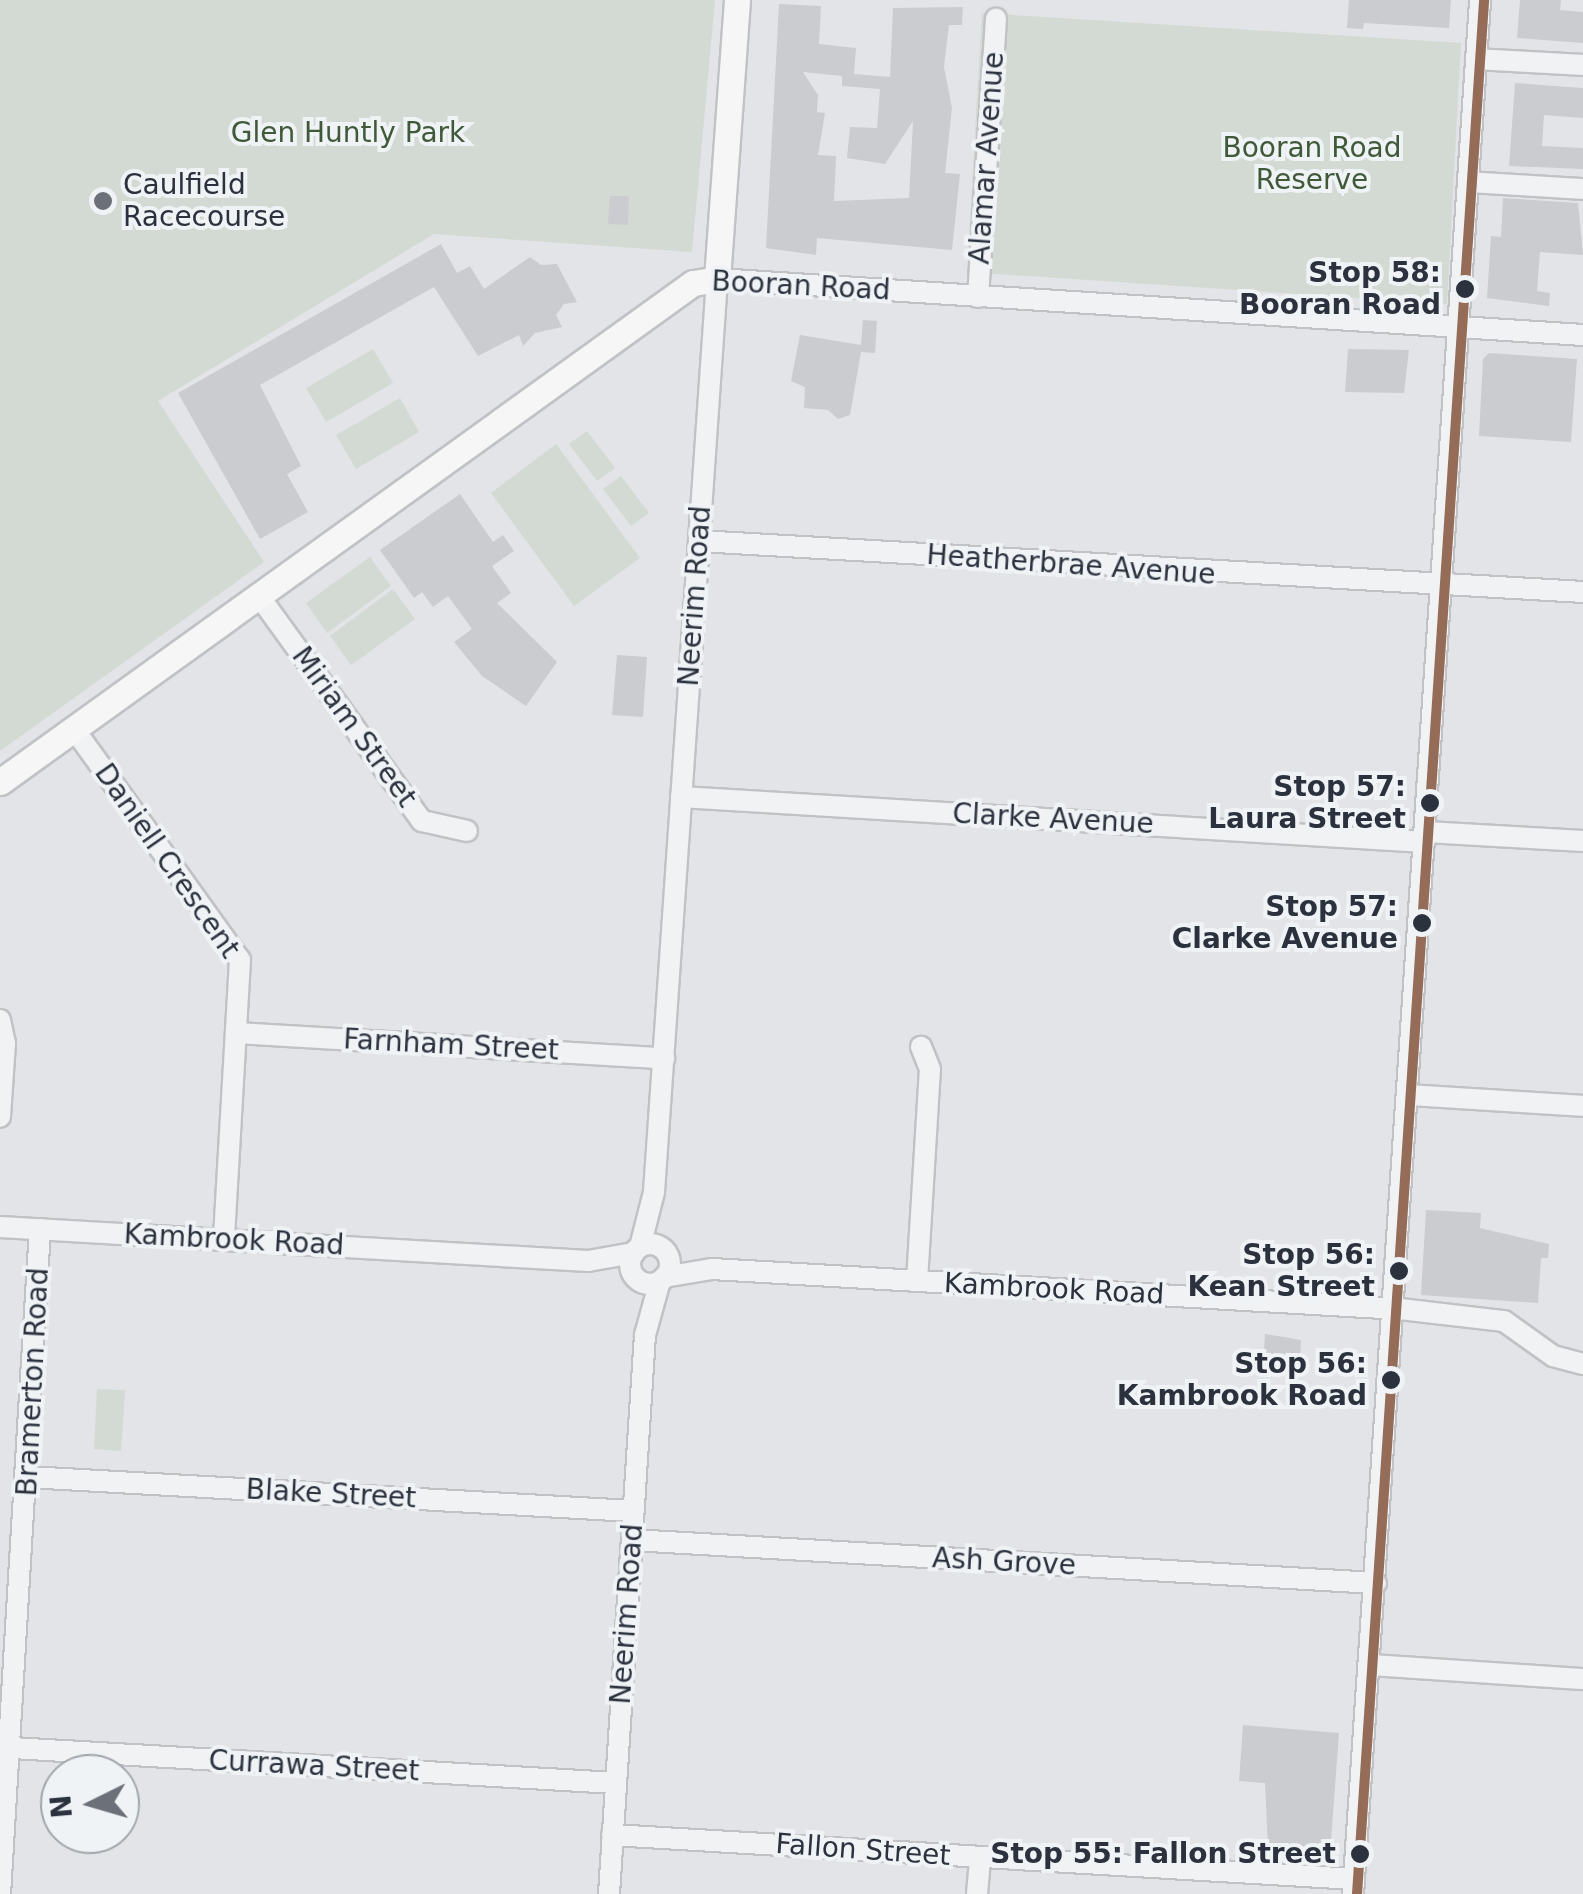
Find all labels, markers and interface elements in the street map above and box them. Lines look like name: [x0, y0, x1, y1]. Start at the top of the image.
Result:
street label: Alamar Avenue: [963, 51, 1011, 265]
park label: Glen Huntly Park: [231, 116, 465, 150]
park label: Booran Road Reserve: [1222, 131, 1402, 197]
place label: Caulfield Racecourse: [123, 168, 285, 234]
marker: Caulfield Racecourse: [92, 190, 114, 212]
place label: Stop 58: Booran Road: [1239, 256, 1441, 322]
street label: Booran Road: [711, 265, 891, 307]
marker: Stop 58: Booran Road: [1450, 274, 1480, 304]
street label: Neerim Road: [672, 504, 718, 688]
street label: Heatherbrae Avenue: [925, 538, 1217, 592]
street label: Miriam Street: [285, 640, 423, 814]
street label: Daniell Crescent: [87, 757, 247, 965]
place label: Stop 57: Laura Street: [1208, 770, 1406, 836]
marker: Stop 57: Laura Street: [1415, 788, 1445, 818]
street label: Clarke Avenue: [952, 797, 1154, 841]
place label: Stop 57: Clarke Avenue: [1172, 890, 1398, 956]
marker: Stop 57: Clarke Avenue: [1407, 908, 1437, 938]
street label: Farnham Street: [342, 1023, 560, 1067]
street label: Kambrook Road: [123, 1217, 345, 1263]
place label: Stop 56: Kean Street: [1188, 1238, 1375, 1304]
marker: Stop 56: Kean Street: [1384, 1256, 1414, 1286]
street label: Kambrook Road: [943, 1266, 1165, 1312]
street label: Bramerton Road: [10, 1267, 56, 1497]
place label: Stop 56: Kambrook Road: [1117, 1347, 1367, 1413]
marker: Stop 56: Kambrook Road: [1376, 1365, 1406, 1395]
street label: Blake Street: [245, 1473, 417, 1515]
street label: Neerim Road: [604, 1522, 650, 1706]
street label: Ash Grove: [931, 1541, 1077, 1583]
street label: Currawa Street: [208, 1744, 420, 1788]
north arrow: [40, 1754, 140, 1854]
text: N: [44, 1793, 79, 1820]
street label: Fallon Street: [774, 1827, 952, 1873]
place label: Stop 55: Fallon Street: [990, 1837, 1336, 1871]
marker: Stop 55: Fallon Street: [1345, 1839, 1375, 1869]

